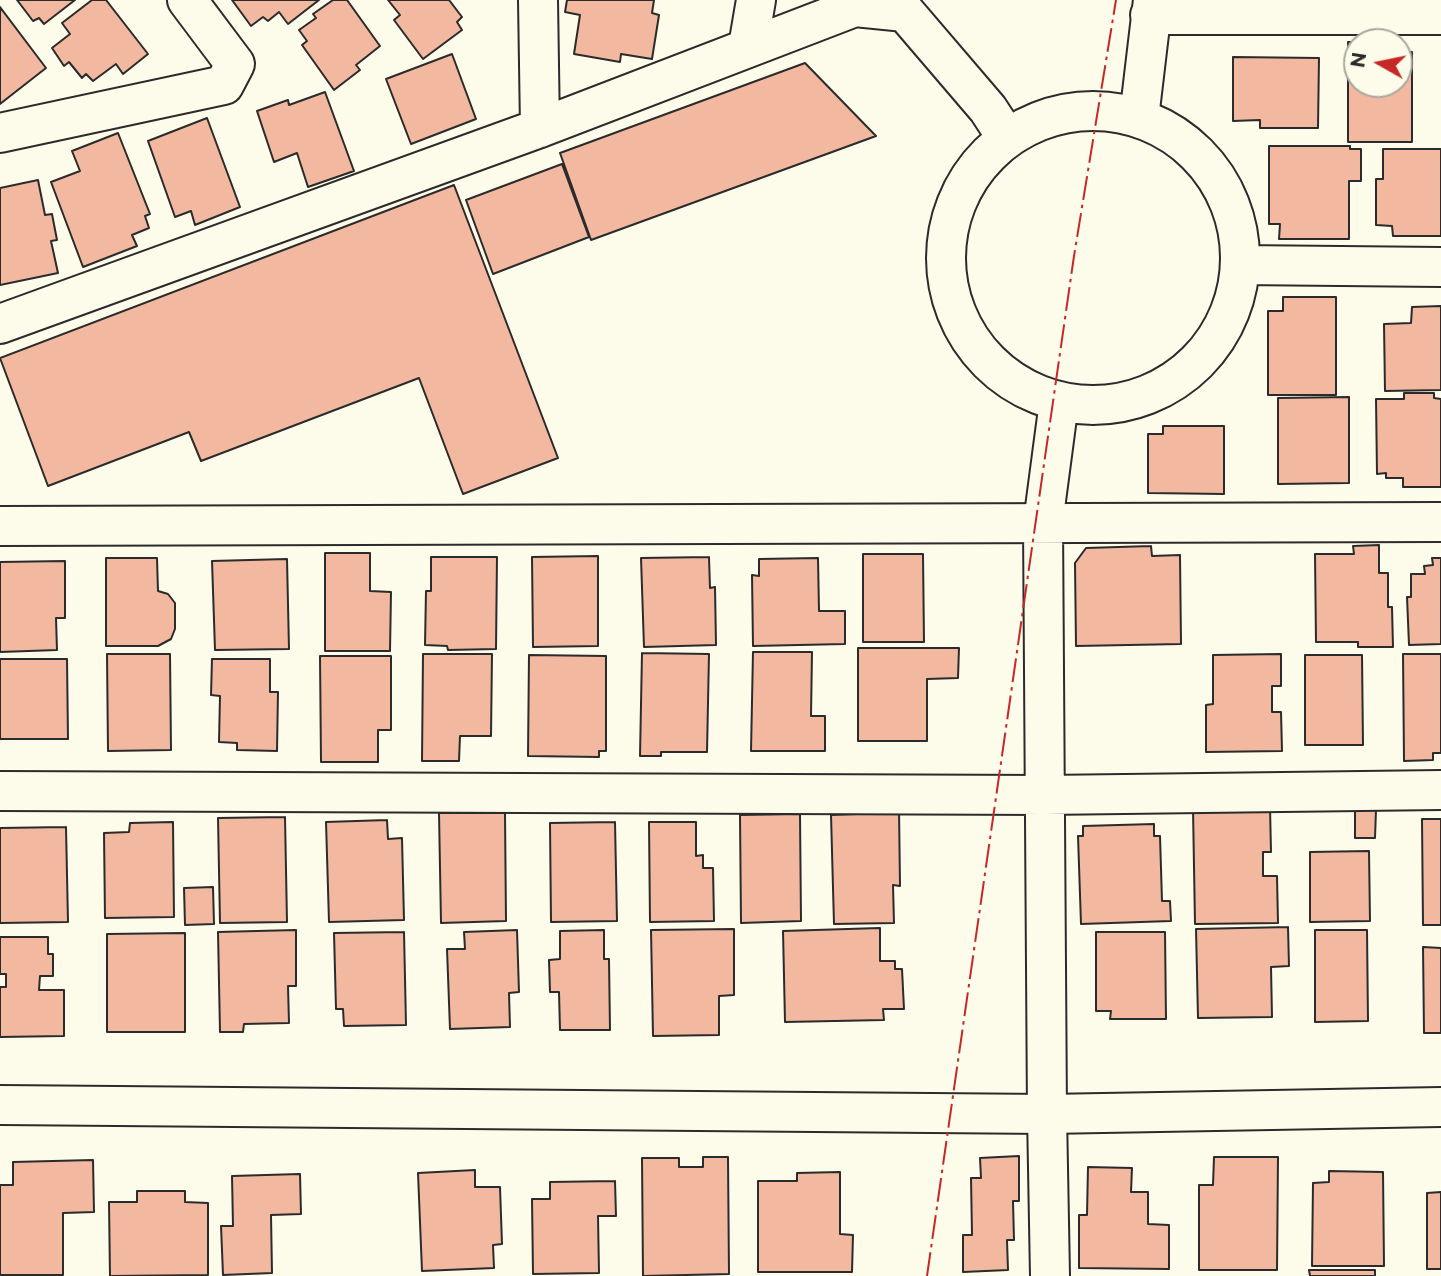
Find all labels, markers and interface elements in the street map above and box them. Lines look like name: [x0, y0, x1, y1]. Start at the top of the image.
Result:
north arrow: [1343, 28, 1413, 98]
text: N: [1346, 51, 1371, 69]

